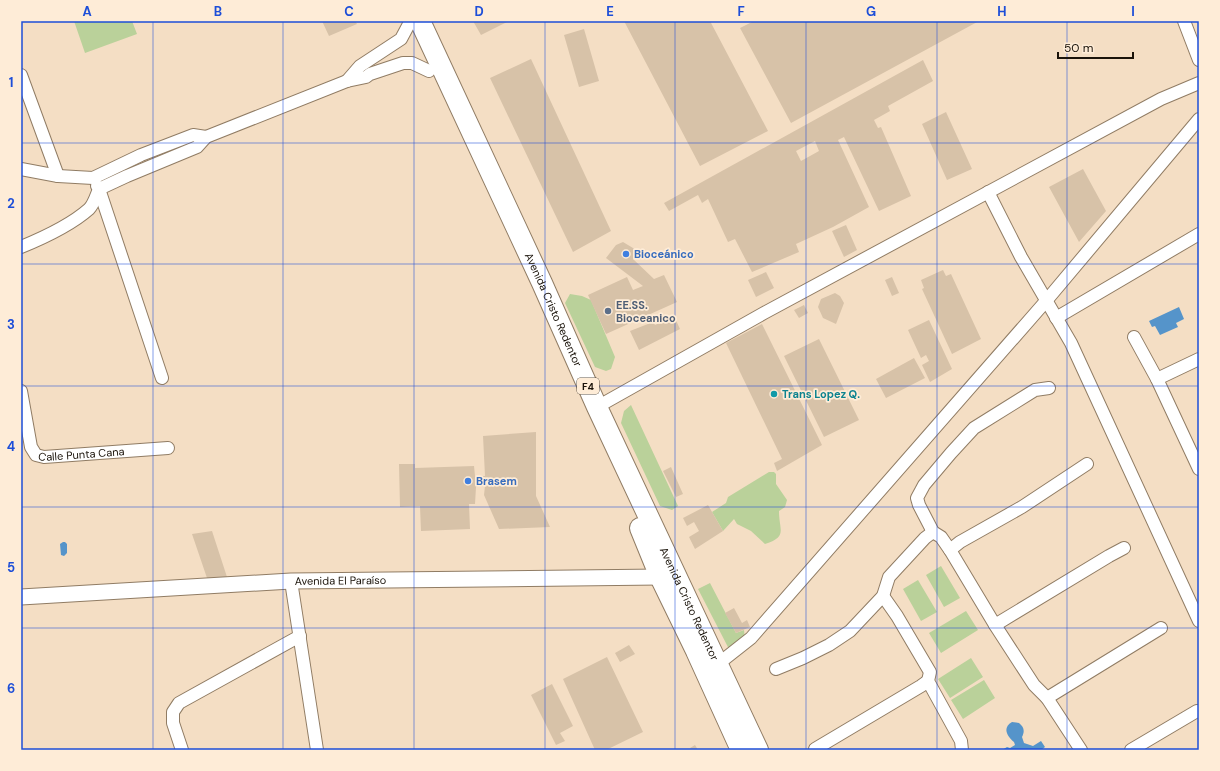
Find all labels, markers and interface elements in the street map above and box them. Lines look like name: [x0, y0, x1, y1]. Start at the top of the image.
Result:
text: A: [82, 3, 92, 20]
text: B: [214, 3, 222, 20]
text: C: [344, 3, 354, 20]
text: D: [474, 3, 484, 20]
text: E: [606, 3, 614, 20]
text: F: [737, 3, 745, 20]
text: G: [866, 3, 876, 20]
text: H: [997, 3, 1007, 20]
text: I: [1131, 3, 1135, 20]
scale bar: [1058, 34, 1133, 60]
text: 50 m: [1064, 40, 1093, 56]
text: 1: [9, 74, 13, 91]
text: 2: [7, 195, 15, 212]
place label: Bioceánico: [634, 247, 694, 261]
marker: Bioceánico: [621, 249, 631, 259]
street label: Avenida Cristo Redentor: [522, 250, 585, 369]
place label: EE.SS. Bioceanico: [616, 298, 676, 325]
marker: EE.SS. Bioceanico: [603, 306, 613, 316]
text: 3: [7, 316, 15, 333]
road number: F4: [577, 378, 599, 394]
place label: Trans Lopez Q.: [782, 387, 860, 401]
marker: Trans Lopez Q.: [769, 389, 779, 399]
text: 4: [7, 438, 15, 455]
street label: Calle Punta Cana: [37, 444, 125, 464]
place label: Brasem: [476, 474, 517, 488]
marker: Brasem: [463, 476, 473, 486]
street label: Avenida Cristo Redentor: [657, 545, 722, 663]
text: 5: [7, 559, 15, 576]
street label: Avenida El Paraíso: [295, 573, 386, 588]
text: 6: [7, 680, 15, 697]

